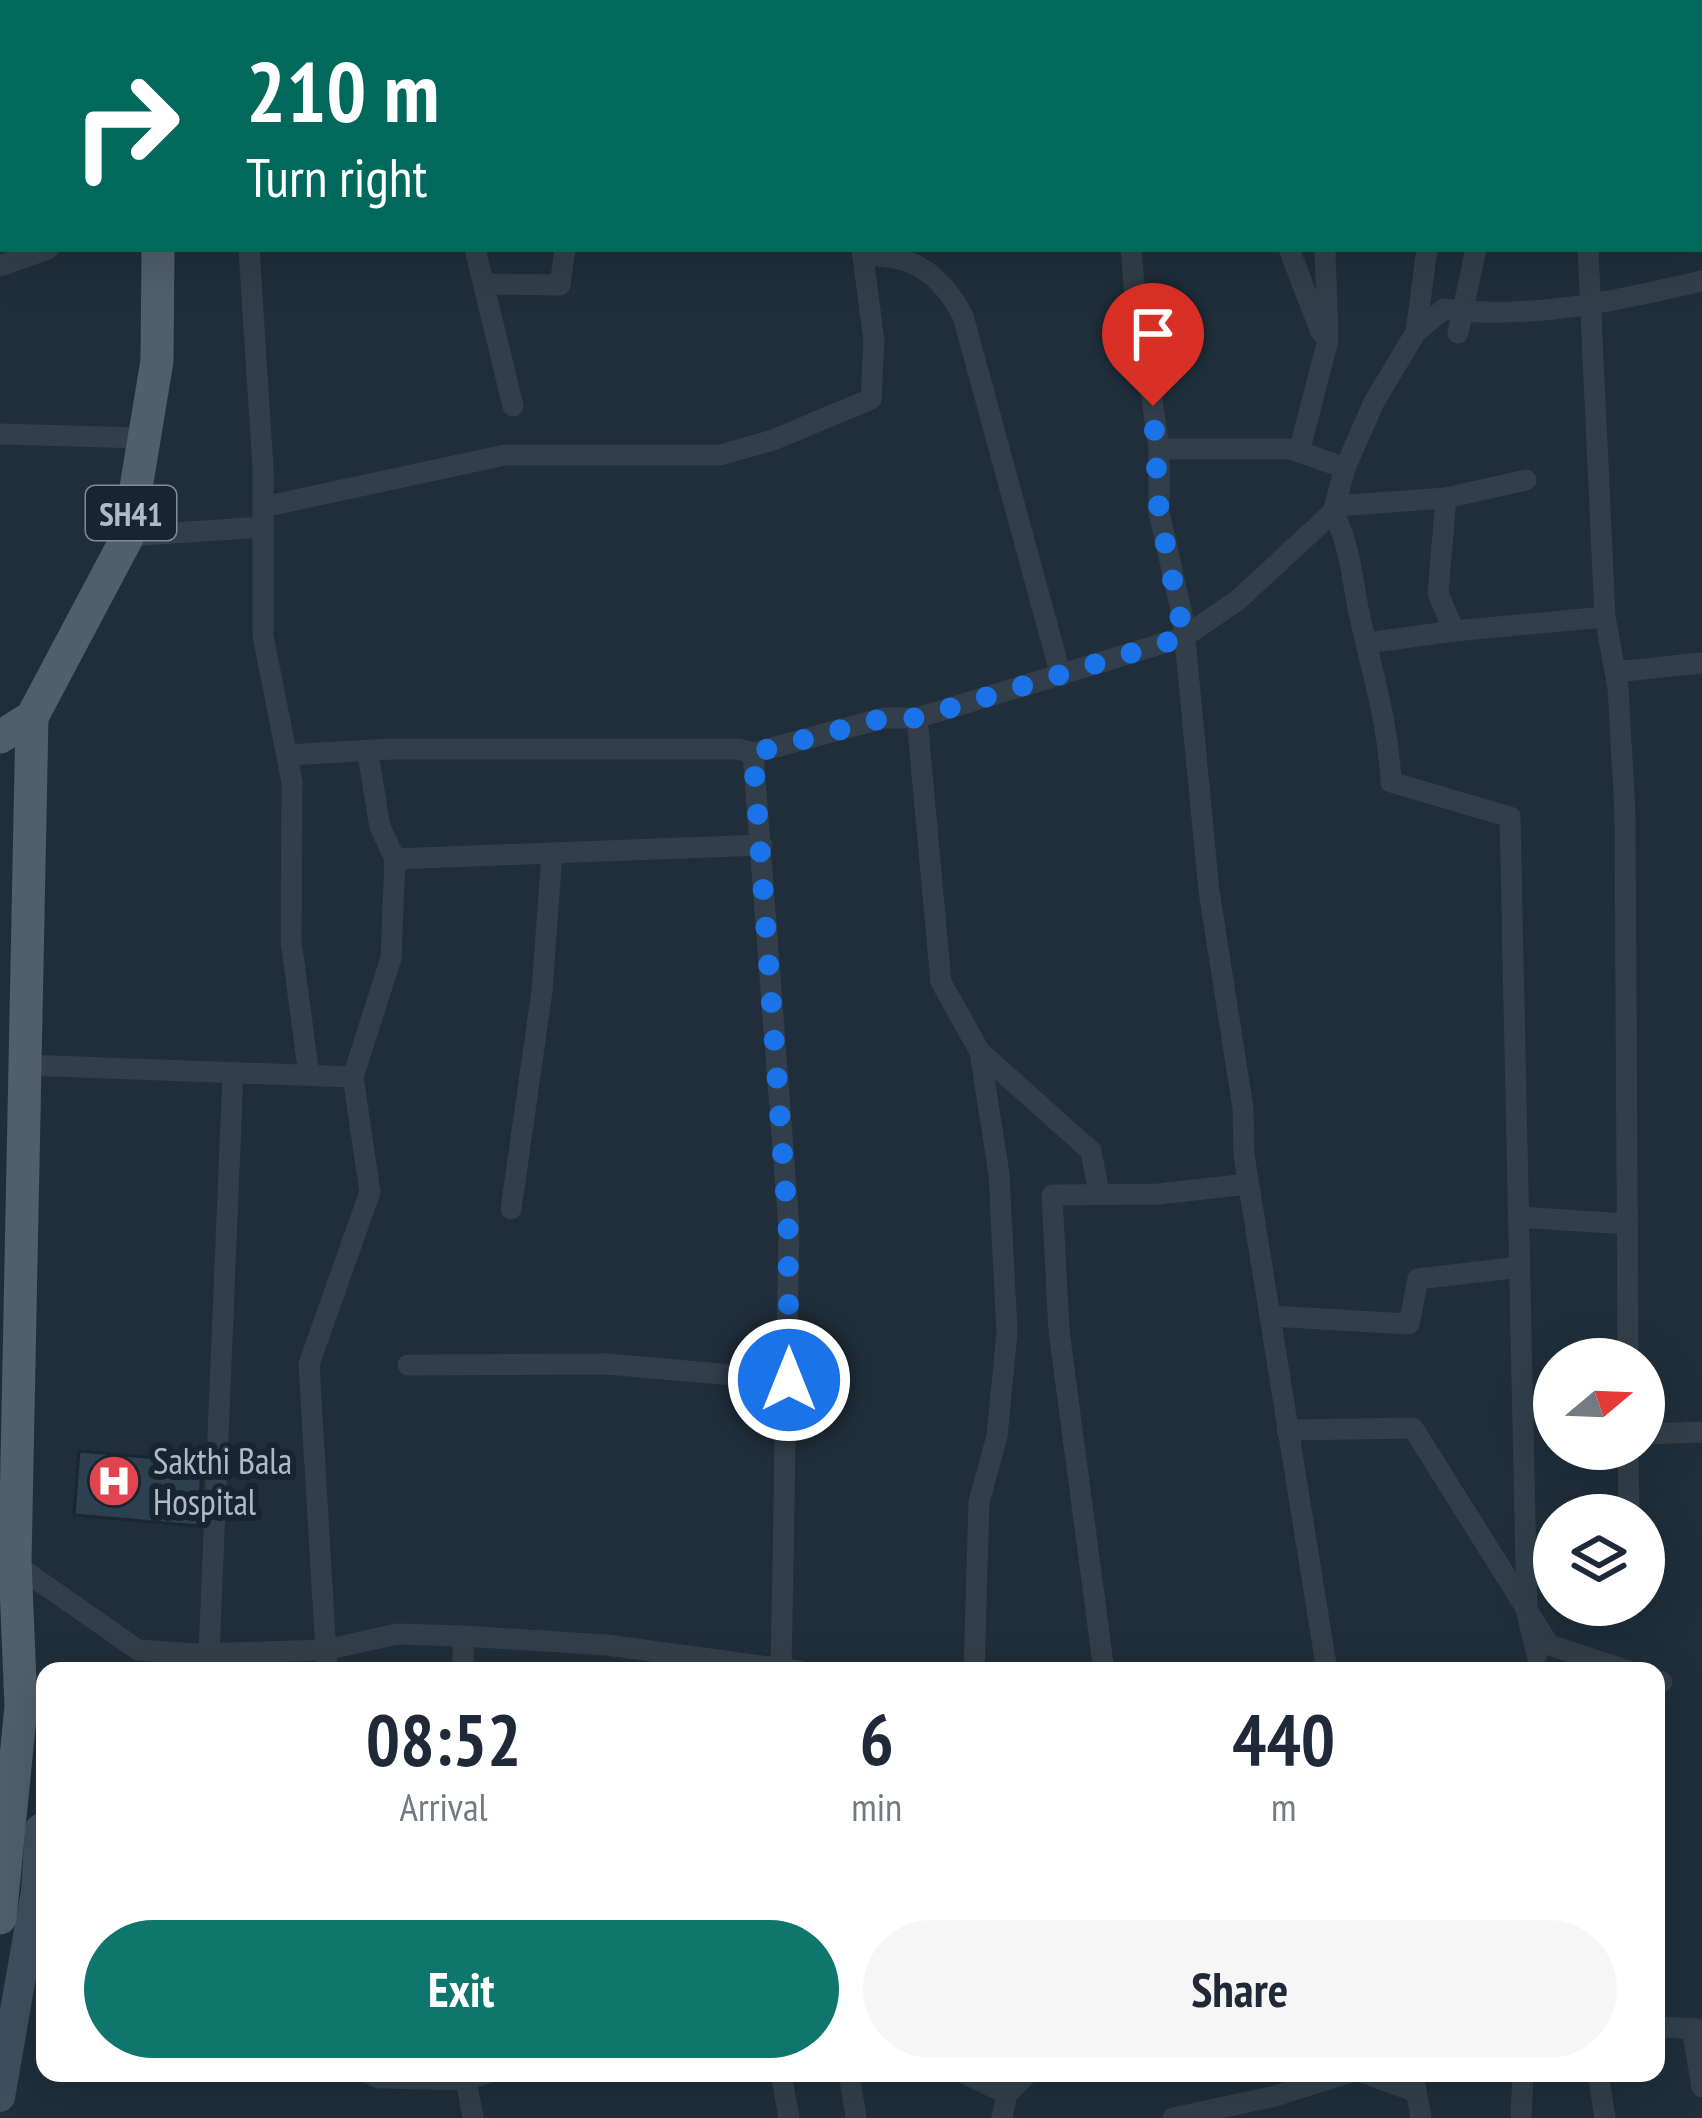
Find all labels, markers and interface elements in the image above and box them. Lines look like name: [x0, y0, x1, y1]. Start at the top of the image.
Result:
text: 210 m: [246, 36, 439, 145]
icon: right: [48, 48, 204, 204]
text: Turn right: [246, 142, 427, 212]
pin: [1102, 283, 1204, 406]
icon: arrive: [1120, 301, 1186, 367]
road number: SH41: [86, 486, 176, 540]
position arrow: [726, 1317, 852, 1443]
north arrow: [1533, 1338, 1665, 1470]
map controls: [1533, 1338, 1665, 1626]
place label: Sakthi Bala Hospital: [153, 1437, 292, 1525]
hospital icon: Sakthi Bala Hospital: [86, 1453, 142, 1509]
button: layers: [1533, 1494, 1665, 1626]
text: 08:52: [366, 1692, 522, 1785]
text: 6: [860, 1692, 894, 1785]
text: 440: [1232, 1692, 1335, 1785]
text: Arrival: [400, 1781, 488, 1832]
text: min: [851, 1781, 902, 1832]
text: m: [1271, 1781, 1296, 1832]
button: Exit: [84, 1920, 839, 2058]
button: Share: [863, 1920, 1617, 2058]

